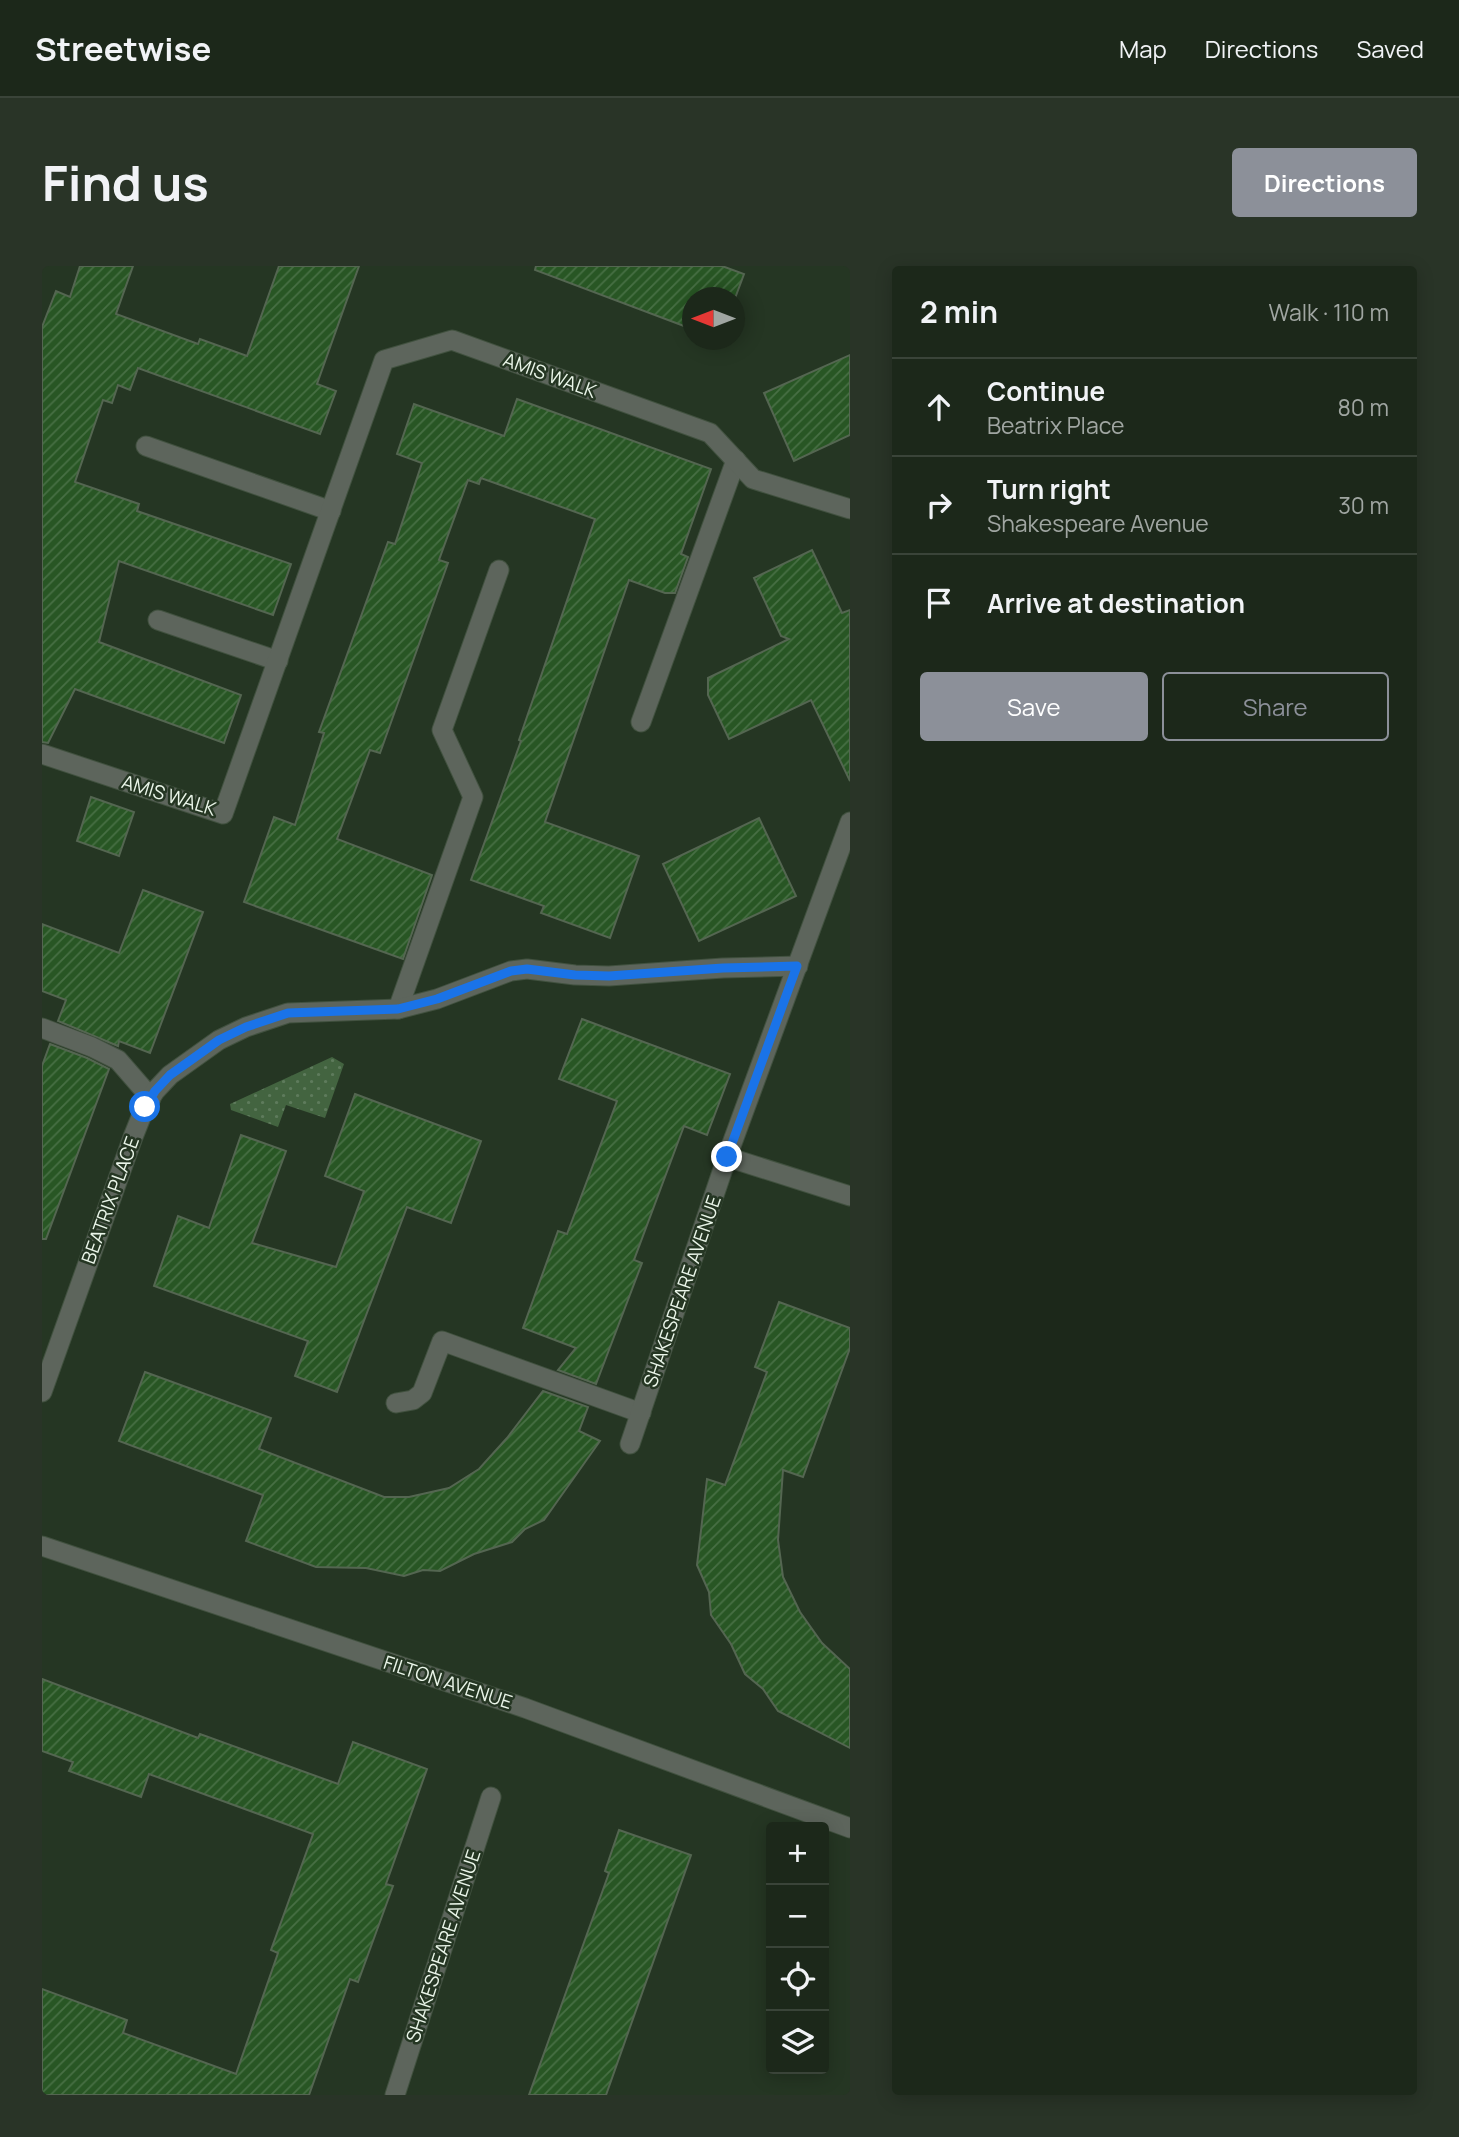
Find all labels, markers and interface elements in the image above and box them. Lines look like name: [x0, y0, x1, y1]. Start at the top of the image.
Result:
text: Streetwise: [35, 26, 211, 71]
text: Map: [1119, 32, 1167, 65]
text: Directions: [1205, 32, 1318, 65]
text: Saved: [1356, 32, 1424, 65]
button: Directions: [1232, 148, 1417, 217]
text: Find us: [42, 149, 209, 216]
north arrow: [682, 287, 745, 350]
text: 2 min: [920, 291, 998, 332]
text: Walk · 110 m: [1268, 296, 1389, 328]
street label: AMIS WALK: [500, 346, 601, 404]
text: Continue: [987, 373, 1105, 409]
icon: ahead: [920, 388, 958, 426]
text: 80 m: [1338, 391, 1389, 423]
text: Beatrix Place: [987, 409, 1125, 441]
text: Turn right: [987, 471, 1111, 507]
icon: right: [920, 486, 958, 524]
text: 30 m: [1338, 489, 1389, 521]
text: Shakespeare Avenue: [987, 507, 1209, 539]
icon: arrive: [920, 584, 958, 622]
text: Arrive at destination: [987, 585, 1245, 621]
button: Save: [920, 672, 1148, 741]
button: Share: [1162, 672, 1389, 741]
street label: AMIS WALK: [119, 768, 220, 822]
route start: [129, 1091, 160, 1122]
street label: BEATRIX PLACE: [75, 1133, 145, 1267]
route end: [711, 1141, 742, 1172]
street label: SHAKESPEARE AVENUE: [637, 1192, 727, 1390]
street label: FILTON AVENUE: [380, 1649, 516, 1715]
map controls: [766, 1822, 829, 2074]
button: +: [766, 1822, 829, 1885]
street label: SHAKESPEARE AVENUE: [400, 1846, 486, 2046]
button: −: [766, 1885, 829, 1948]
button: locate: [766, 1948, 829, 2011]
button: layers: [766, 2011, 829, 2074]

